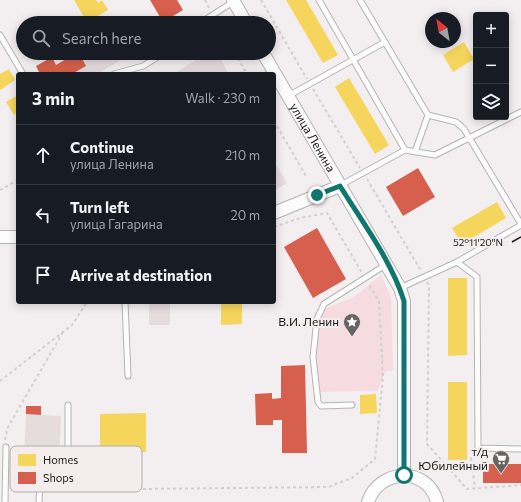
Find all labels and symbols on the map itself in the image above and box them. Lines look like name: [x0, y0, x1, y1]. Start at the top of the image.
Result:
north arrow: [425, 12, 461, 48]
street label: улица Ленина: [288, 100, 339, 174]
route end: [308, 186, 326, 204]
text: 52°11'20"N: [453, 236, 503, 248]
place icon: В.И. Ленин: [342, 312, 362, 337]
place label: В.И. Ленин: [278, 314, 339, 328]
place label: т/д Юбилейный: [418, 444, 488, 472]
legend: [10, 446, 142, 492]
supermarket icon: т/д Юбилейный: [491, 449, 511, 474]
text: Homes: [43, 453, 78, 466]
route start: [395, 466, 413, 484]
text: Shops: [43, 471, 74, 484]

